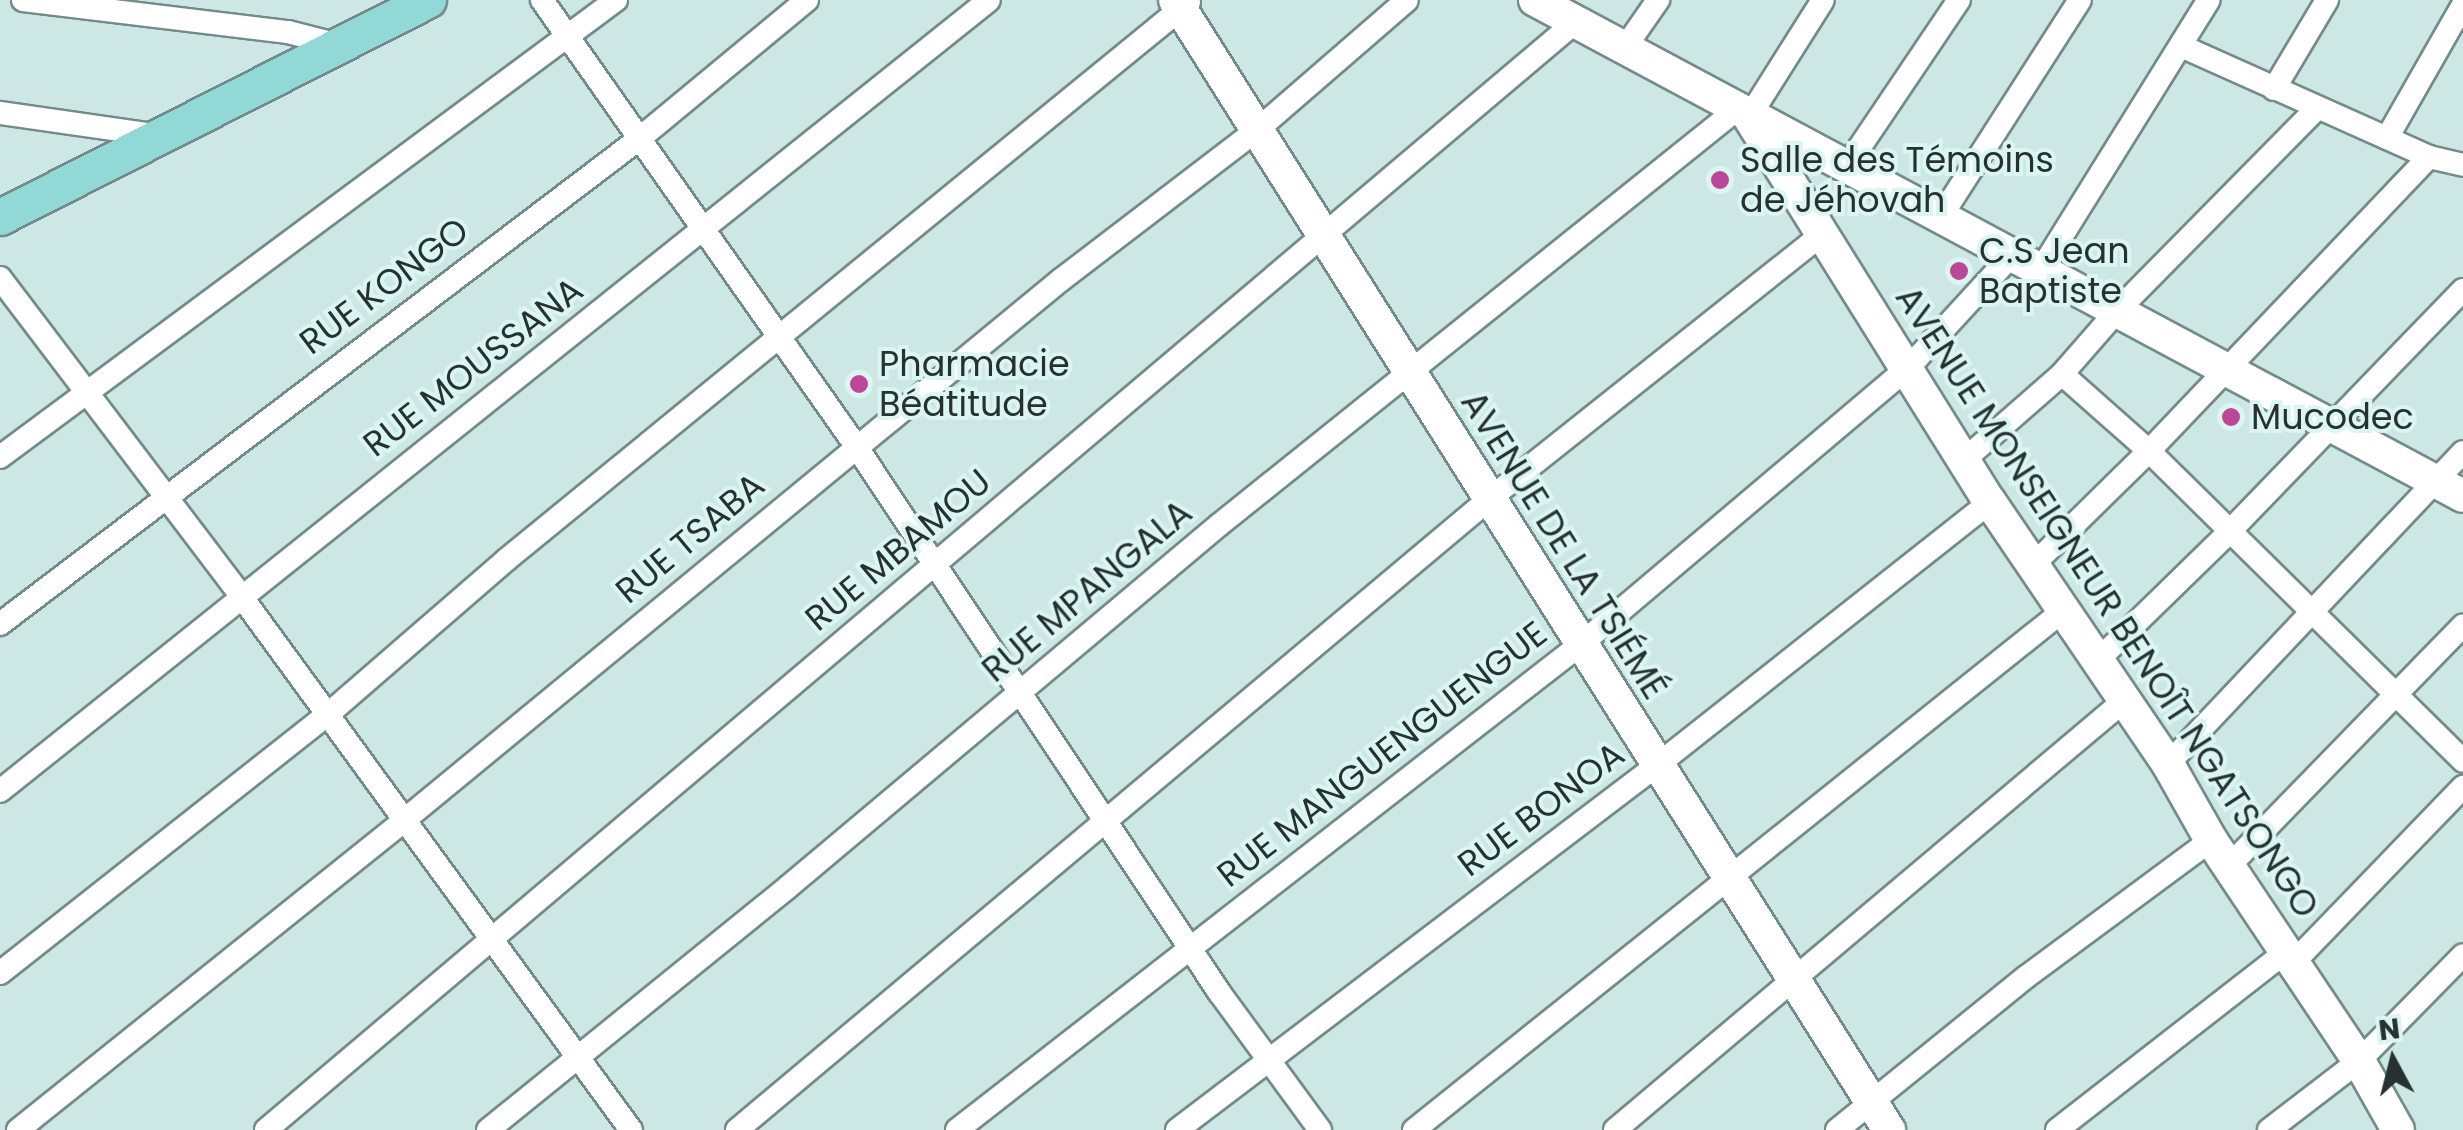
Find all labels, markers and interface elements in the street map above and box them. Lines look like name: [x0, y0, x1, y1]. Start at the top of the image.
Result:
place label: Salle des Témoins de Jéhovah: [1740, 139, 2054, 221]
marker: Salle des Témoins de Jéhovah: [1709, 169, 1731, 191]
street label: RUE KONGO: [291, 209, 477, 363]
place label: C.S Jean Baptiste: [1979, 230, 2130, 312]
marker: C.S Jean Baptiste: [1948, 260, 1970, 282]
street label: RUE MOUSSANA: [355, 268, 591, 466]
street label: AVENUE MONSEIGNEUR BENOÎT NGATSONGO: [1887, 278, 2327, 926]
place label: Pharmacie Béatitude: [879, 343, 1070, 425]
marker: Pharmacie Béatitude: [848, 373, 870, 395]
street label: AVENUE DE LA TSIÉMÉ: [1452, 383, 1676, 707]
place label: Mucodec: [2251, 396, 2414, 438]
marker: Mucodec: [2220, 406, 2242, 428]
street label: RUE MBAMOU: [797, 460, 999, 640]
street label: RUE TSABA: [607, 464, 773, 612]
street label: RUE MPANGALA: [974, 491, 1200, 691]
street label: RUE MANGUENGUENGUE: [1209, 612, 1555, 896]
street label: RUE BONOA: [1450, 733, 1632, 885]
text: N: [2376, 1009, 2402, 1050]
north arrow: [2343, 1010, 2443, 1110]

